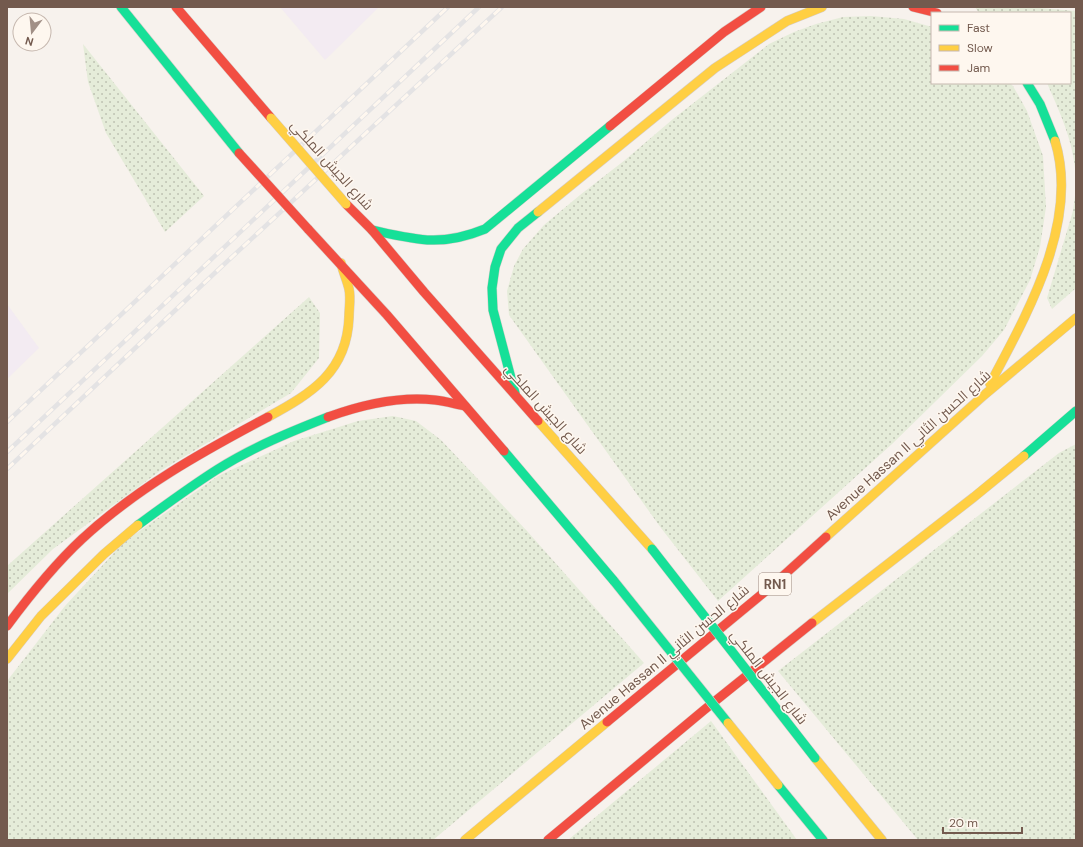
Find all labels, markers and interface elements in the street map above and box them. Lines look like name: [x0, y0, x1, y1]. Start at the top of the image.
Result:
north arrow: [12, 12, 52, 52]
legend: [931, 12, 1071, 84]
text: Fast: [967, 20, 990, 36]
text: N: [23, 34, 35, 49]
text: Slow: [967, 40, 993, 56]
text: Jam: [967, 60, 990, 76]
street label: شارع الجيش الملكي: [285, 116, 377, 216]
street label: شارع الجيش الملكي: [499, 360, 591, 460]
street label: Avenue Hassan II شارع الحسن الثاني: [822, 366, 996, 526]
road number: RN1: [759, 573, 791, 595]
street label: Avenue Hassan II شارع الحسن الثاني: [575, 581, 755, 736]
street label: شارع الجيش الملكي: [724, 626, 812, 730]
scale bar: [943, 809, 1022, 835]
text: 20 m: [949, 815, 978, 831]

